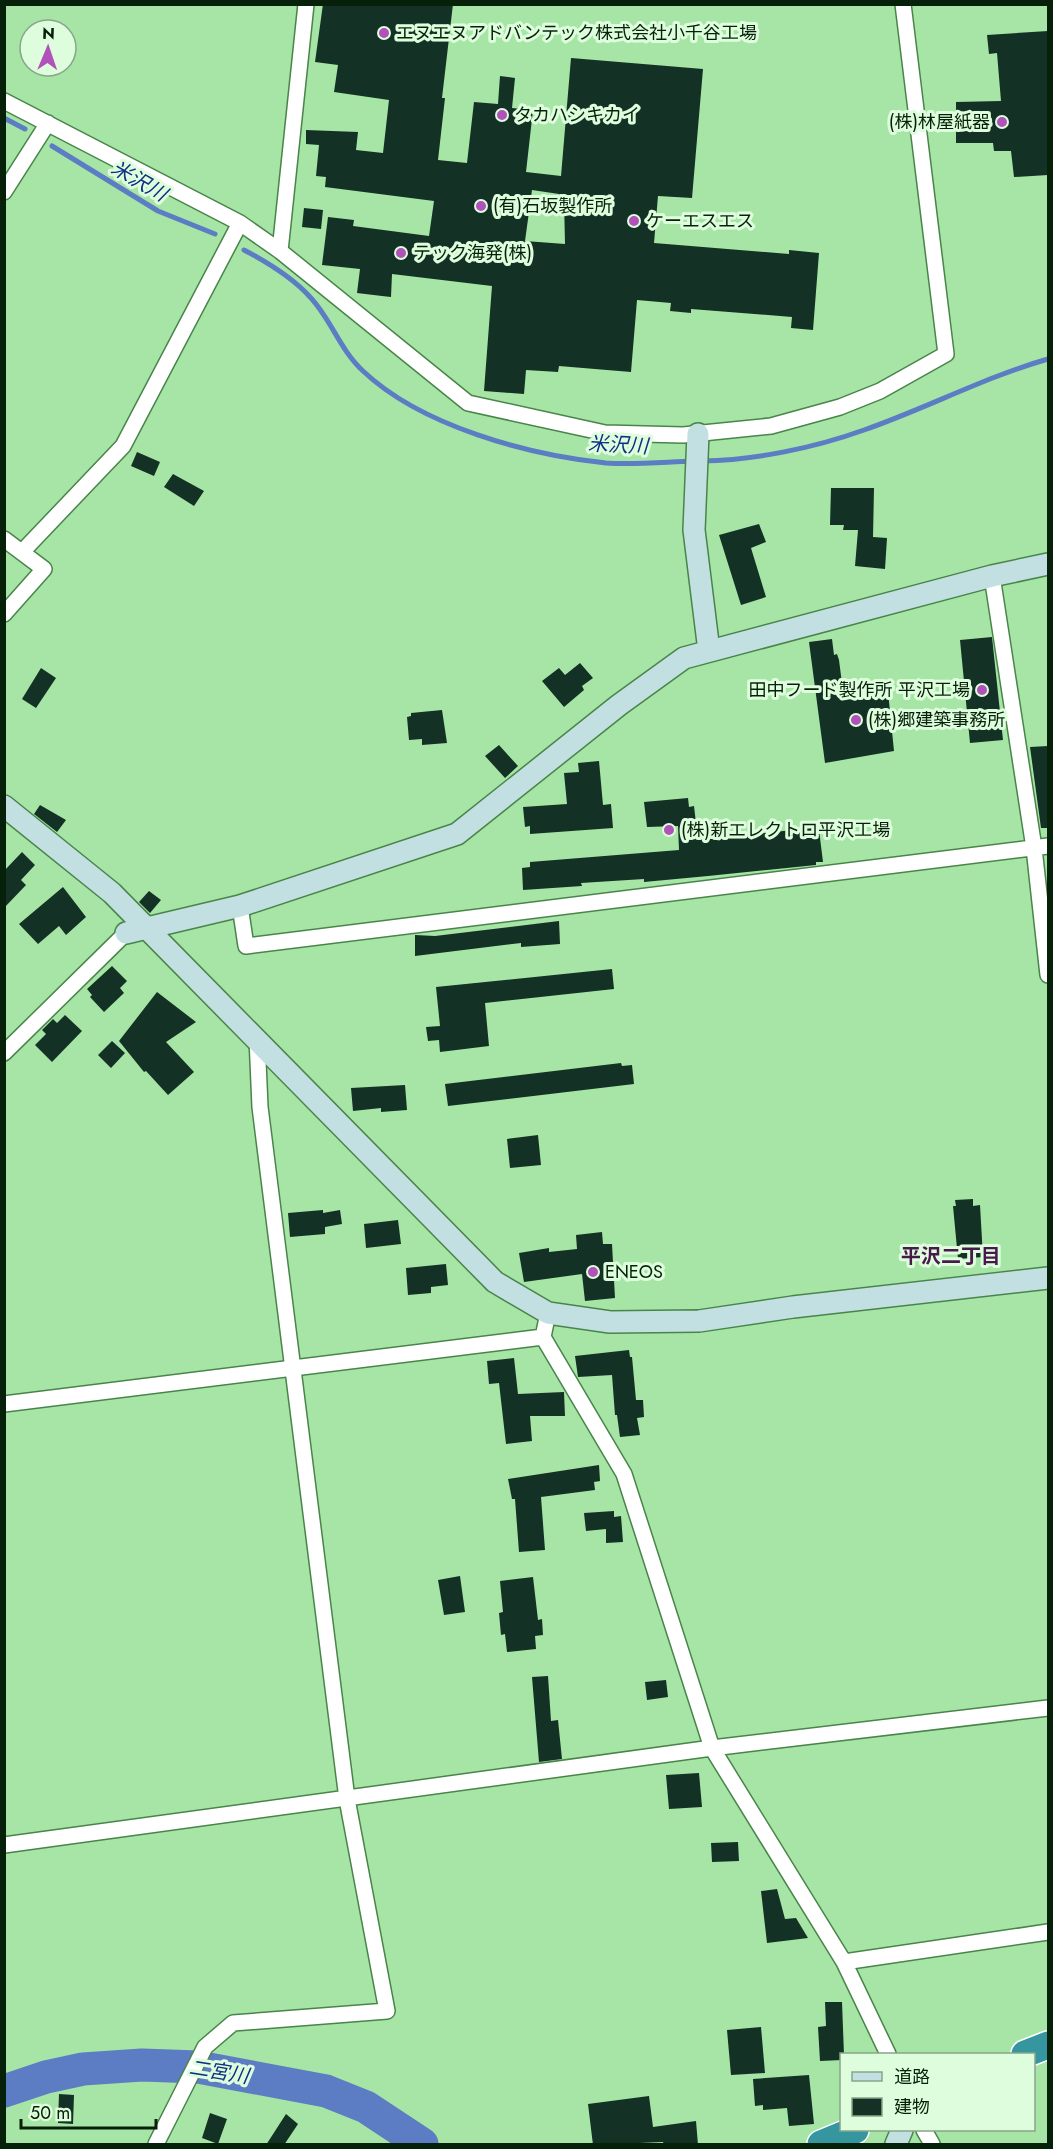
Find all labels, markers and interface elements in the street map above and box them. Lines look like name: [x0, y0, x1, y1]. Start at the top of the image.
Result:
north arrow: [18, 18, 78, 78]
place label: エヌエヌアドバンテック株式会社小千谷工場: [396, 20, 757, 46]
text: N: [42, 22, 55, 45]
marker: エヌエヌアドバンテック株式会社小千谷工場: [377, 26, 391, 40]
place label: タカハシキカイ: [514, 102, 640, 128]
marker: タカハシキカイ: [495, 108, 509, 122]
place label: (株)林屋紙器: [889, 109, 990, 135]
marker: (株)林屋紙器: [995, 115, 1009, 129]
water label: 米沢川: [106, 153, 174, 210]
place label: (有)石坂製作所: [493, 193, 612, 219]
marker: (有)石坂製作所: [474, 199, 488, 213]
place label: ケーエスエス: [646, 208, 754, 234]
marker: ケーエスエス: [627, 214, 641, 228]
place label: テック海発(株): [413, 240, 532, 266]
marker: テック海発(株): [394, 246, 408, 260]
water label: 米沢川: [587, 429, 651, 461]
place label: 田中フード製作所 平沢工場: [749, 677, 970, 703]
marker: 田中フード製作所 平沢工場: [975, 683, 989, 697]
place label: (株)郷建築事務所: [868, 707, 1005, 733]
marker: (株)郷建築事務所: [849, 713, 863, 727]
place label: (株)新エレクトロ平沢工場: [681, 817, 890, 843]
marker: (株)新エレクトロ平沢工場: [662, 823, 676, 837]
district label: 平沢二丁目: [901, 1242, 1001, 1271]
place label: ENEOS: [605, 1259, 663, 1285]
marker: ENEOS: [586, 1265, 600, 1279]
water label: 二宮川: [187, 2053, 253, 2091]
legend: [840, 2053, 1035, 2131]
text: 道路: [894, 2064, 930, 2090]
scale bar: [21, 2092, 156, 2130]
text: 建物: [894, 2094, 930, 2120]
text: 50 m: [30, 2100, 70, 2126]

